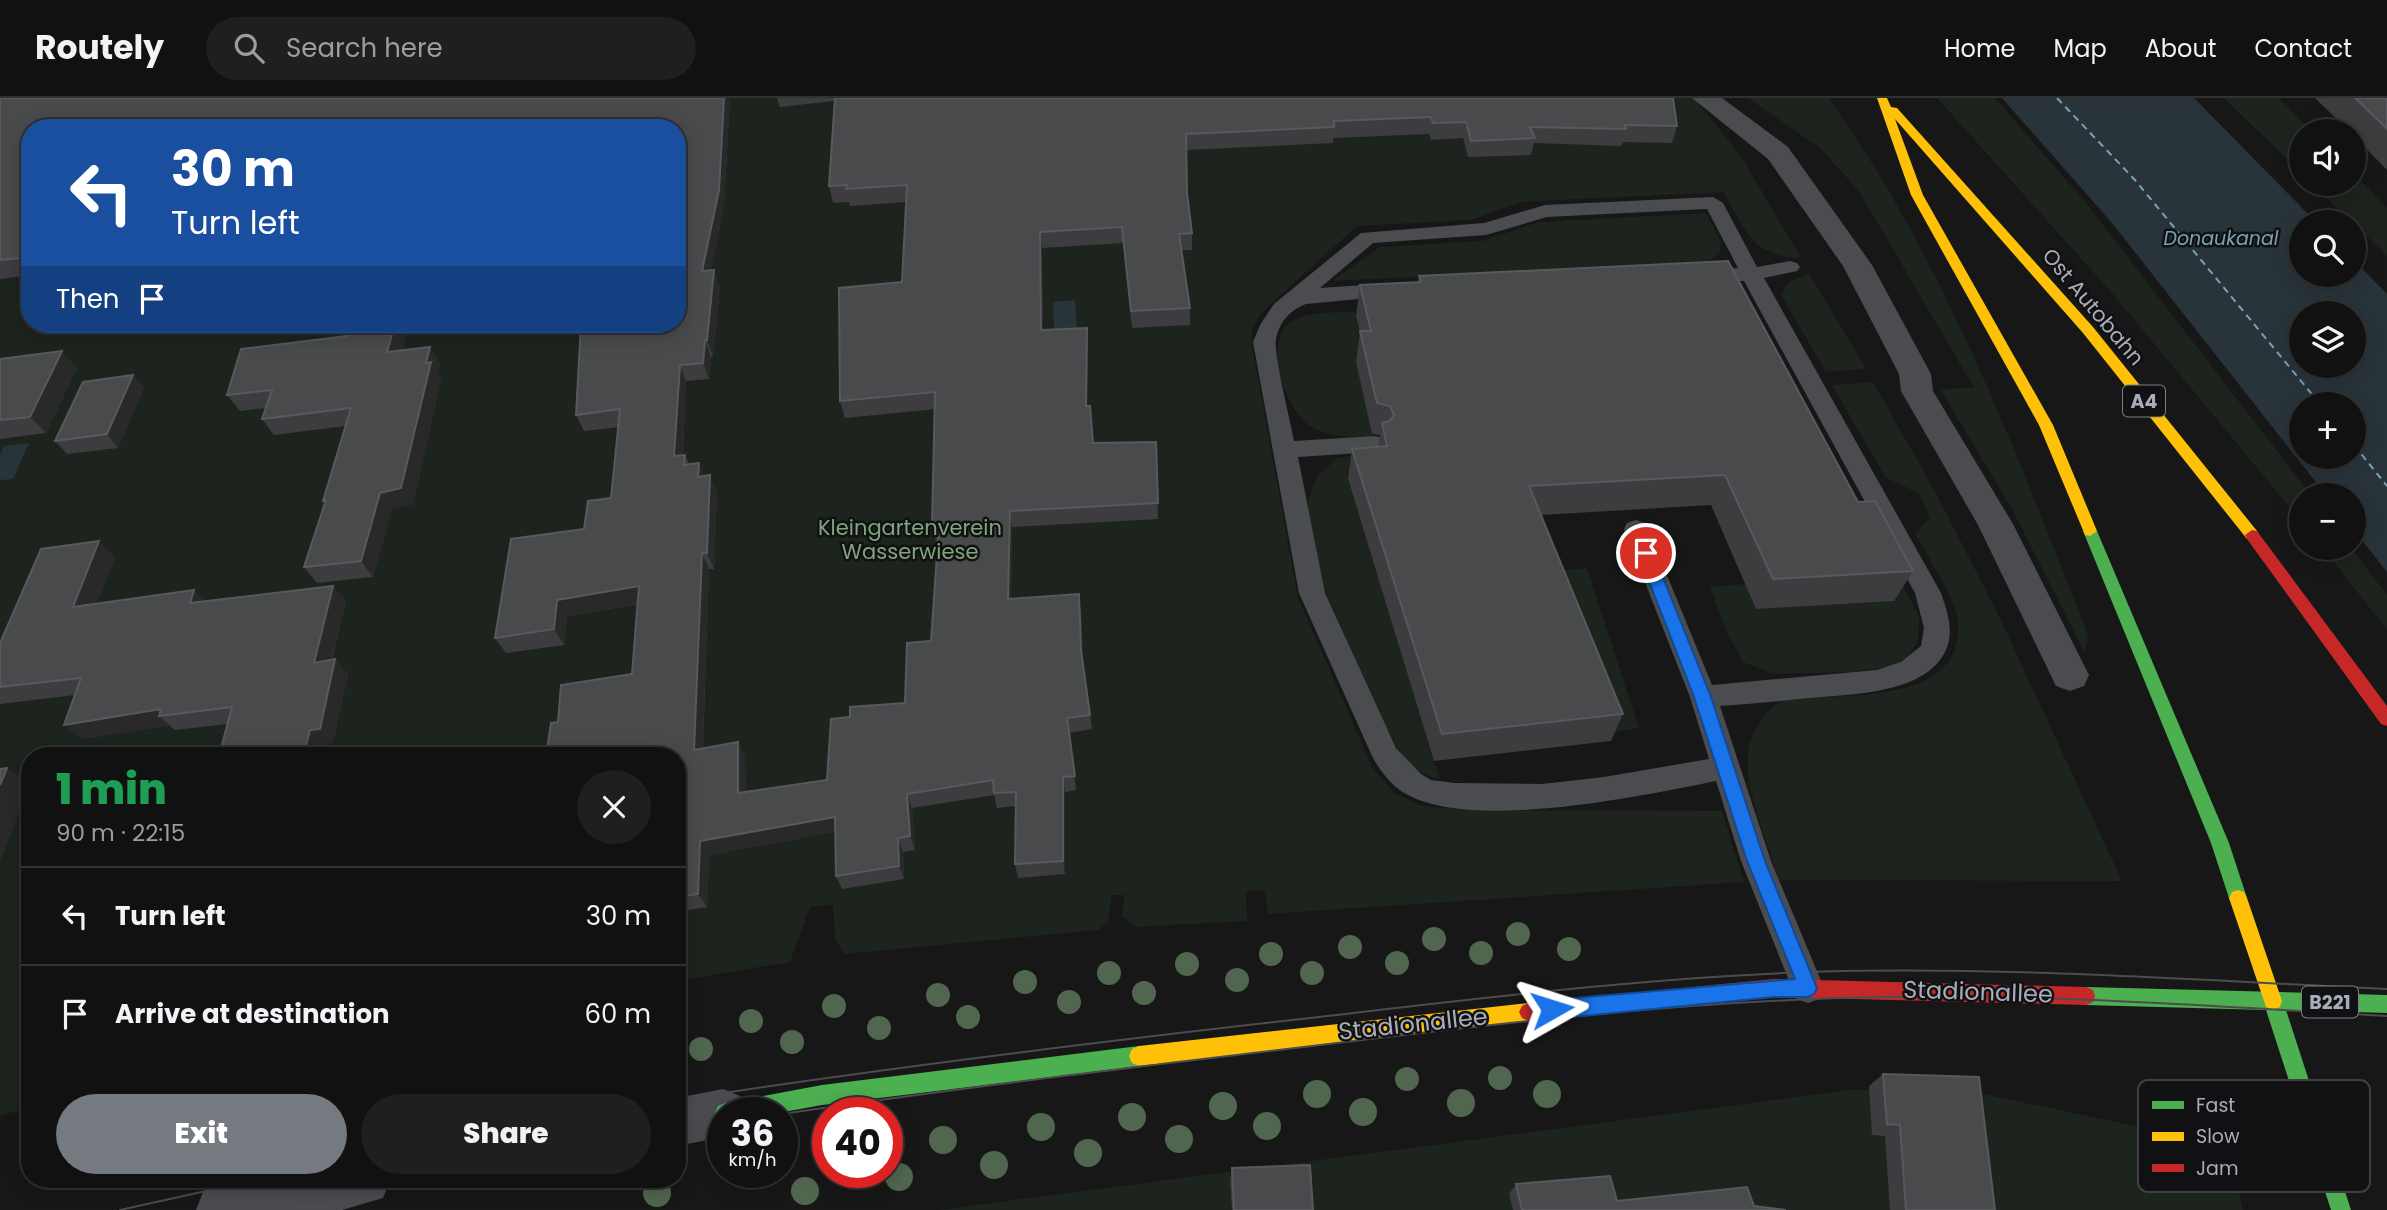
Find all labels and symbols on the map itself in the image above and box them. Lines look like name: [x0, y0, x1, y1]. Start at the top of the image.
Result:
water label: Donaukanal: [2163, 225, 2279, 252]
street label: Ost Autobahn: [2036, 242, 2151, 371]
road number: A4: [2123, 386, 2165, 416]
park label: Kleingartenverein Wasserwiese: [818, 513, 1002, 566]
pin: [1616, 523, 1676, 583]
position arrow: [1515, 972, 1589, 1046]
street label: Stadionallee: [1903, 972, 2053, 1011]
road number: B221: [2302, 986, 2358, 1018]
street label: Stadionallee: [1337, 999, 1489, 1048]
legend: [2138, 1080, 2370, 1192]
text: Fast: [2196, 1092, 2235, 1119]
speed limit sign: 40: [812, 1097, 903, 1188]
text: Slow: [2196, 1123, 2240, 1150]
text: Jam: [2196, 1155, 2238, 1182]

